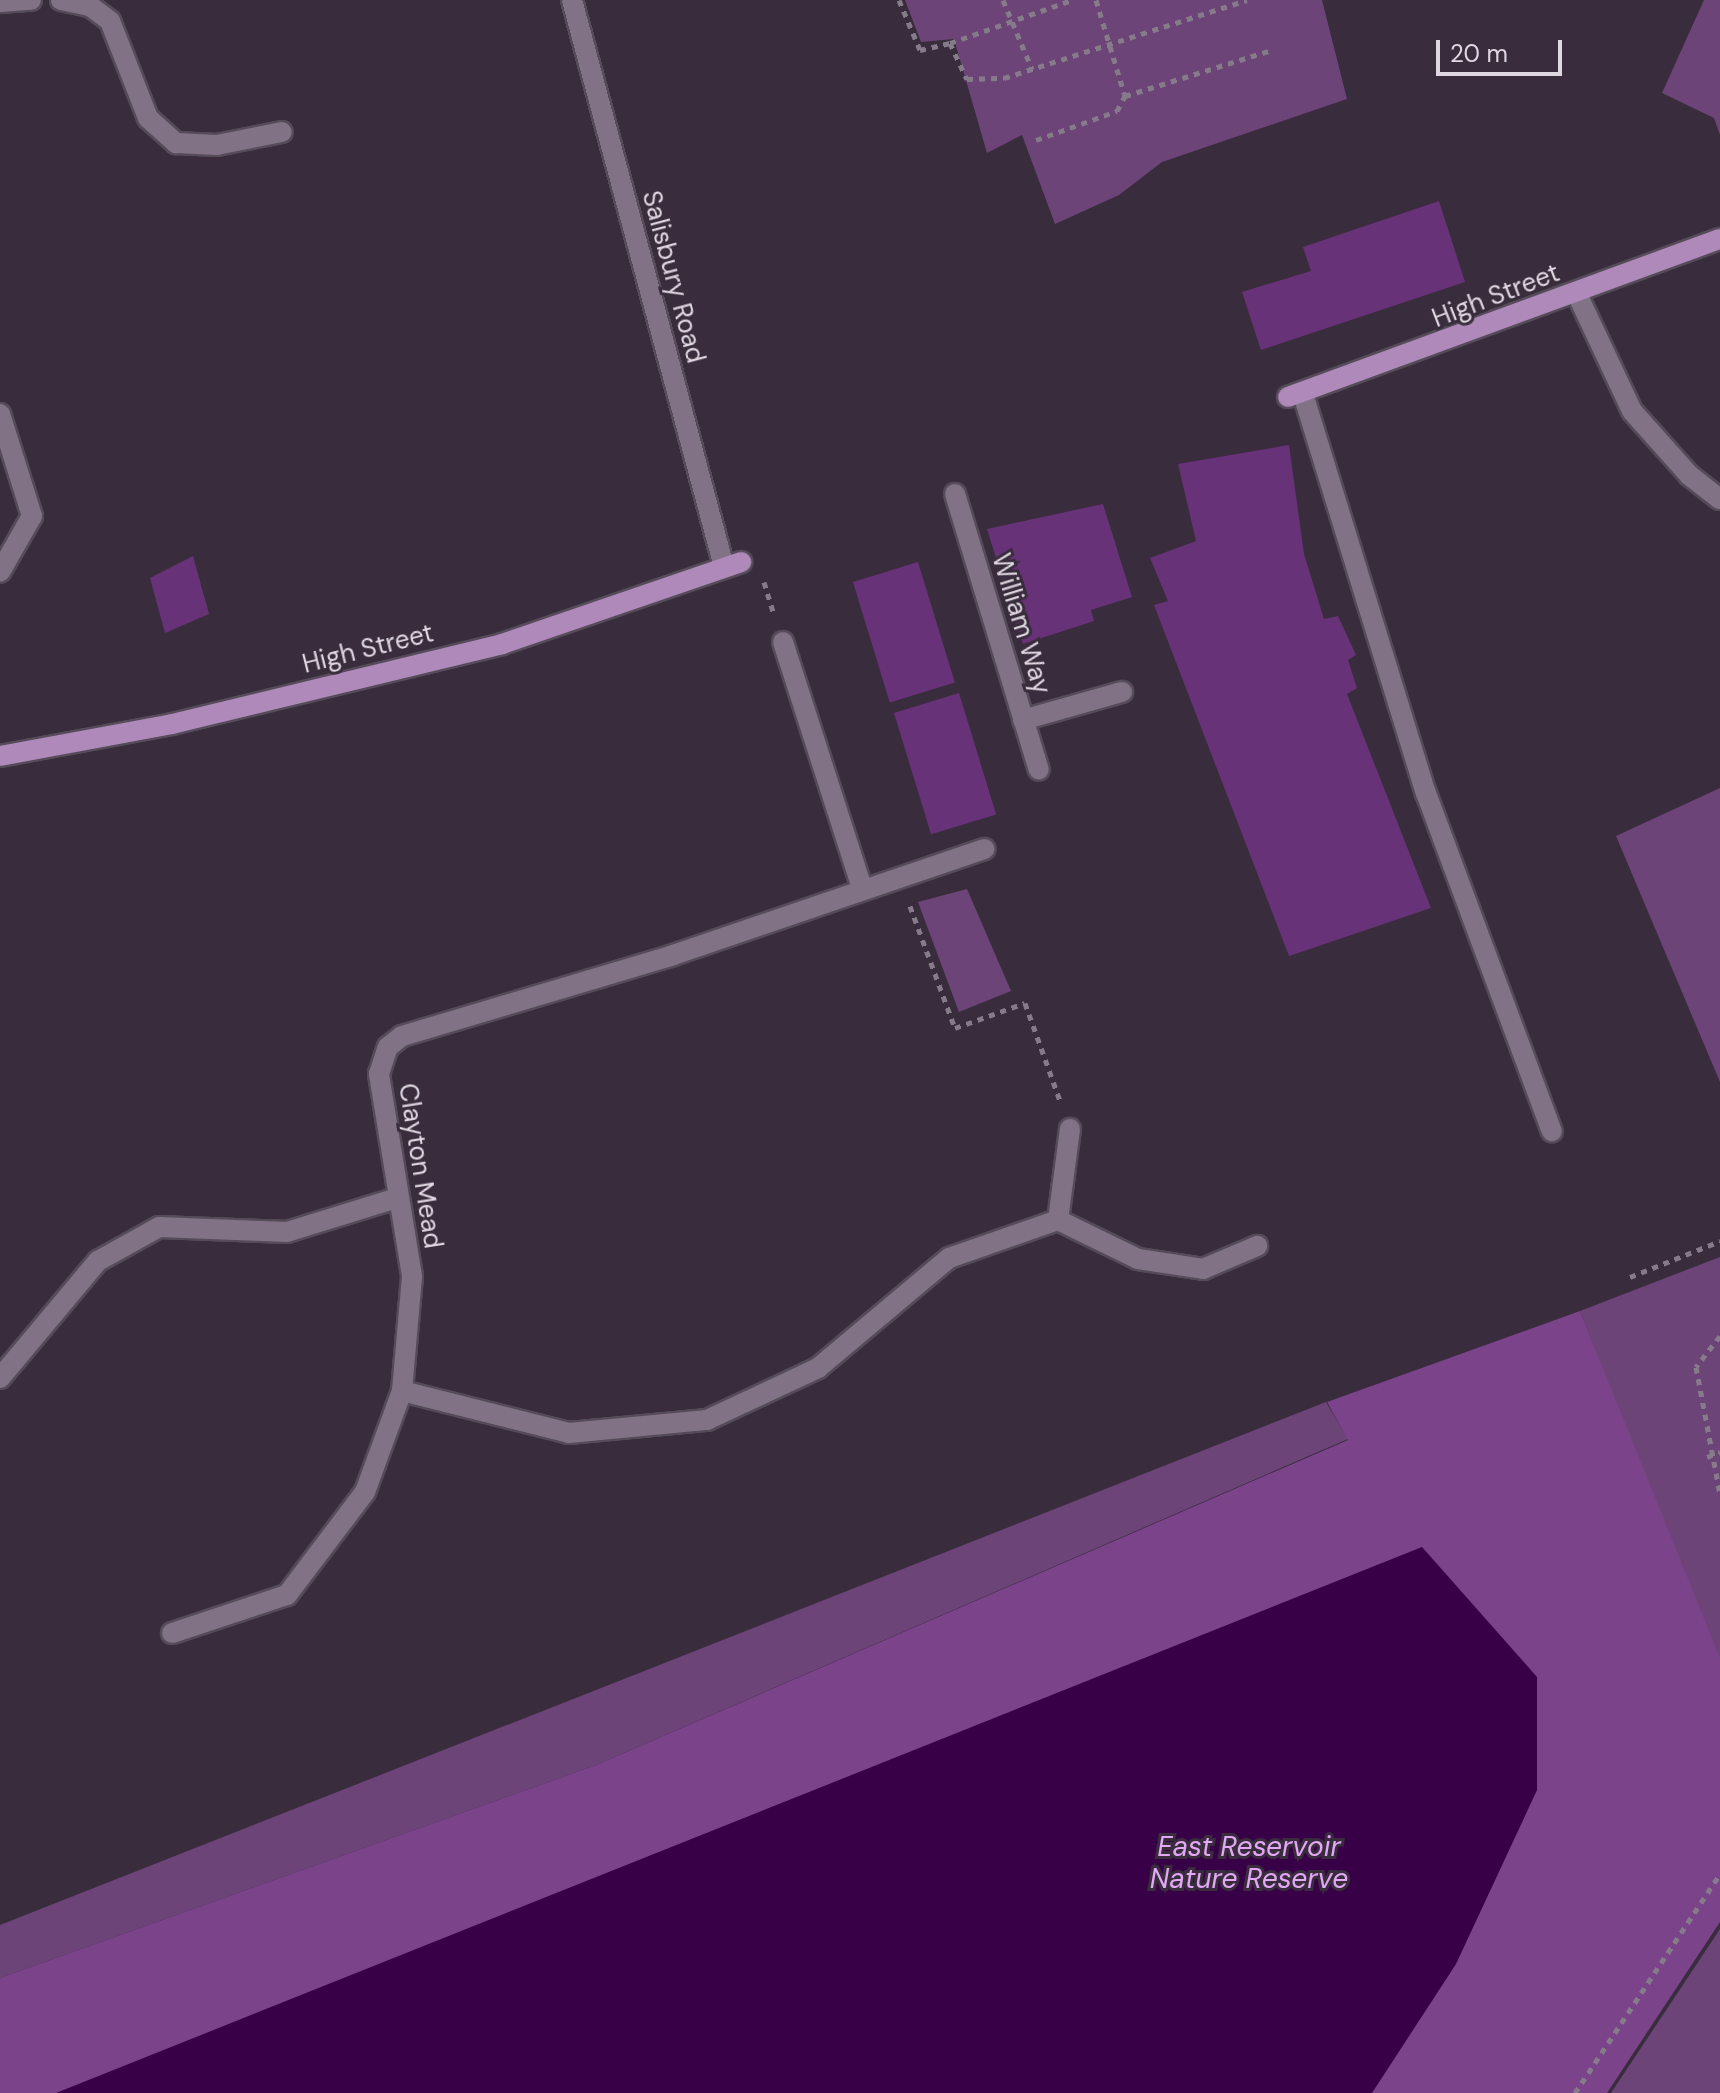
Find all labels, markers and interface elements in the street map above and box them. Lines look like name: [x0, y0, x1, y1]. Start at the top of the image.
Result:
scale bar: [1440, 24, 1566, 74]
text: 20 m: [1450, 38, 1508, 69]
street label: Salisbury Road: [635, 187, 711, 367]
street label: High Street: [1428, 257, 1564, 335]
street label: William Way: [985, 550, 1057, 698]
street label: High Street: [299, 618, 437, 680]
street label: Clayton Mead: [392, 1081, 448, 1251]
water label: East Reservoir Nature Reserve: [1150, 1830, 1348, 1896]

